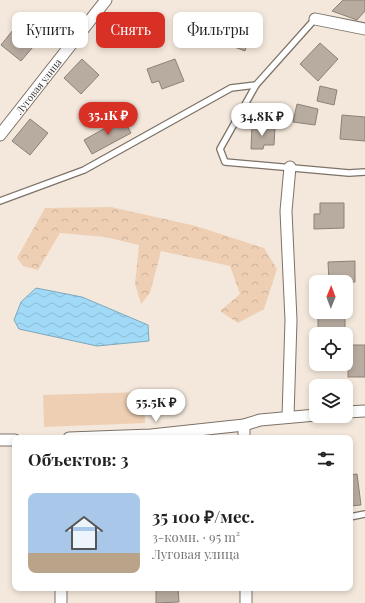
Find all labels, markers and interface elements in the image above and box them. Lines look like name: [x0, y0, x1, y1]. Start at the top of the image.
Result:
chip: Купить: [12, 12, 88, 48]
chip: Снять: [96, 12, 165, 48]
chip: Фильтры: [173, 12, 263, 48]
street label: Луговая улица: [11, 55, 65, 118]
pin: 35.1K ₽: [71, 102, 145, 136]
pin: 34.8K ₽: [225, 103, 299, 137]
text: 35.1K ₽: [88, 106, 128, 123]
text: 34.8K ₽: [240, 107, 284, 124]
north arrow: [309, 275, 353, 319]
map controls: [309, 275, 353, 423]
button: locate: [309, 327, 353, 371]
button: layers: [309, 379, 353, 423]
pin: 55.5K ₽: [119, 389, 193, 423]
text: 55.5K ₽: [136, 393, 176, 410]
text: Объектов: 3: [28, 448, 129, 470]
icon: filters: [315, 448, 337, 470]
text: 35 100 ₽/мес.: [152, 505, 255, 527]
icon: home: [60, 509, 108, 557]
text: 3-комн. · 95 m²: [152, 528, 240, 545]
text: Луговая улица: [152, 545, 239, 562]

